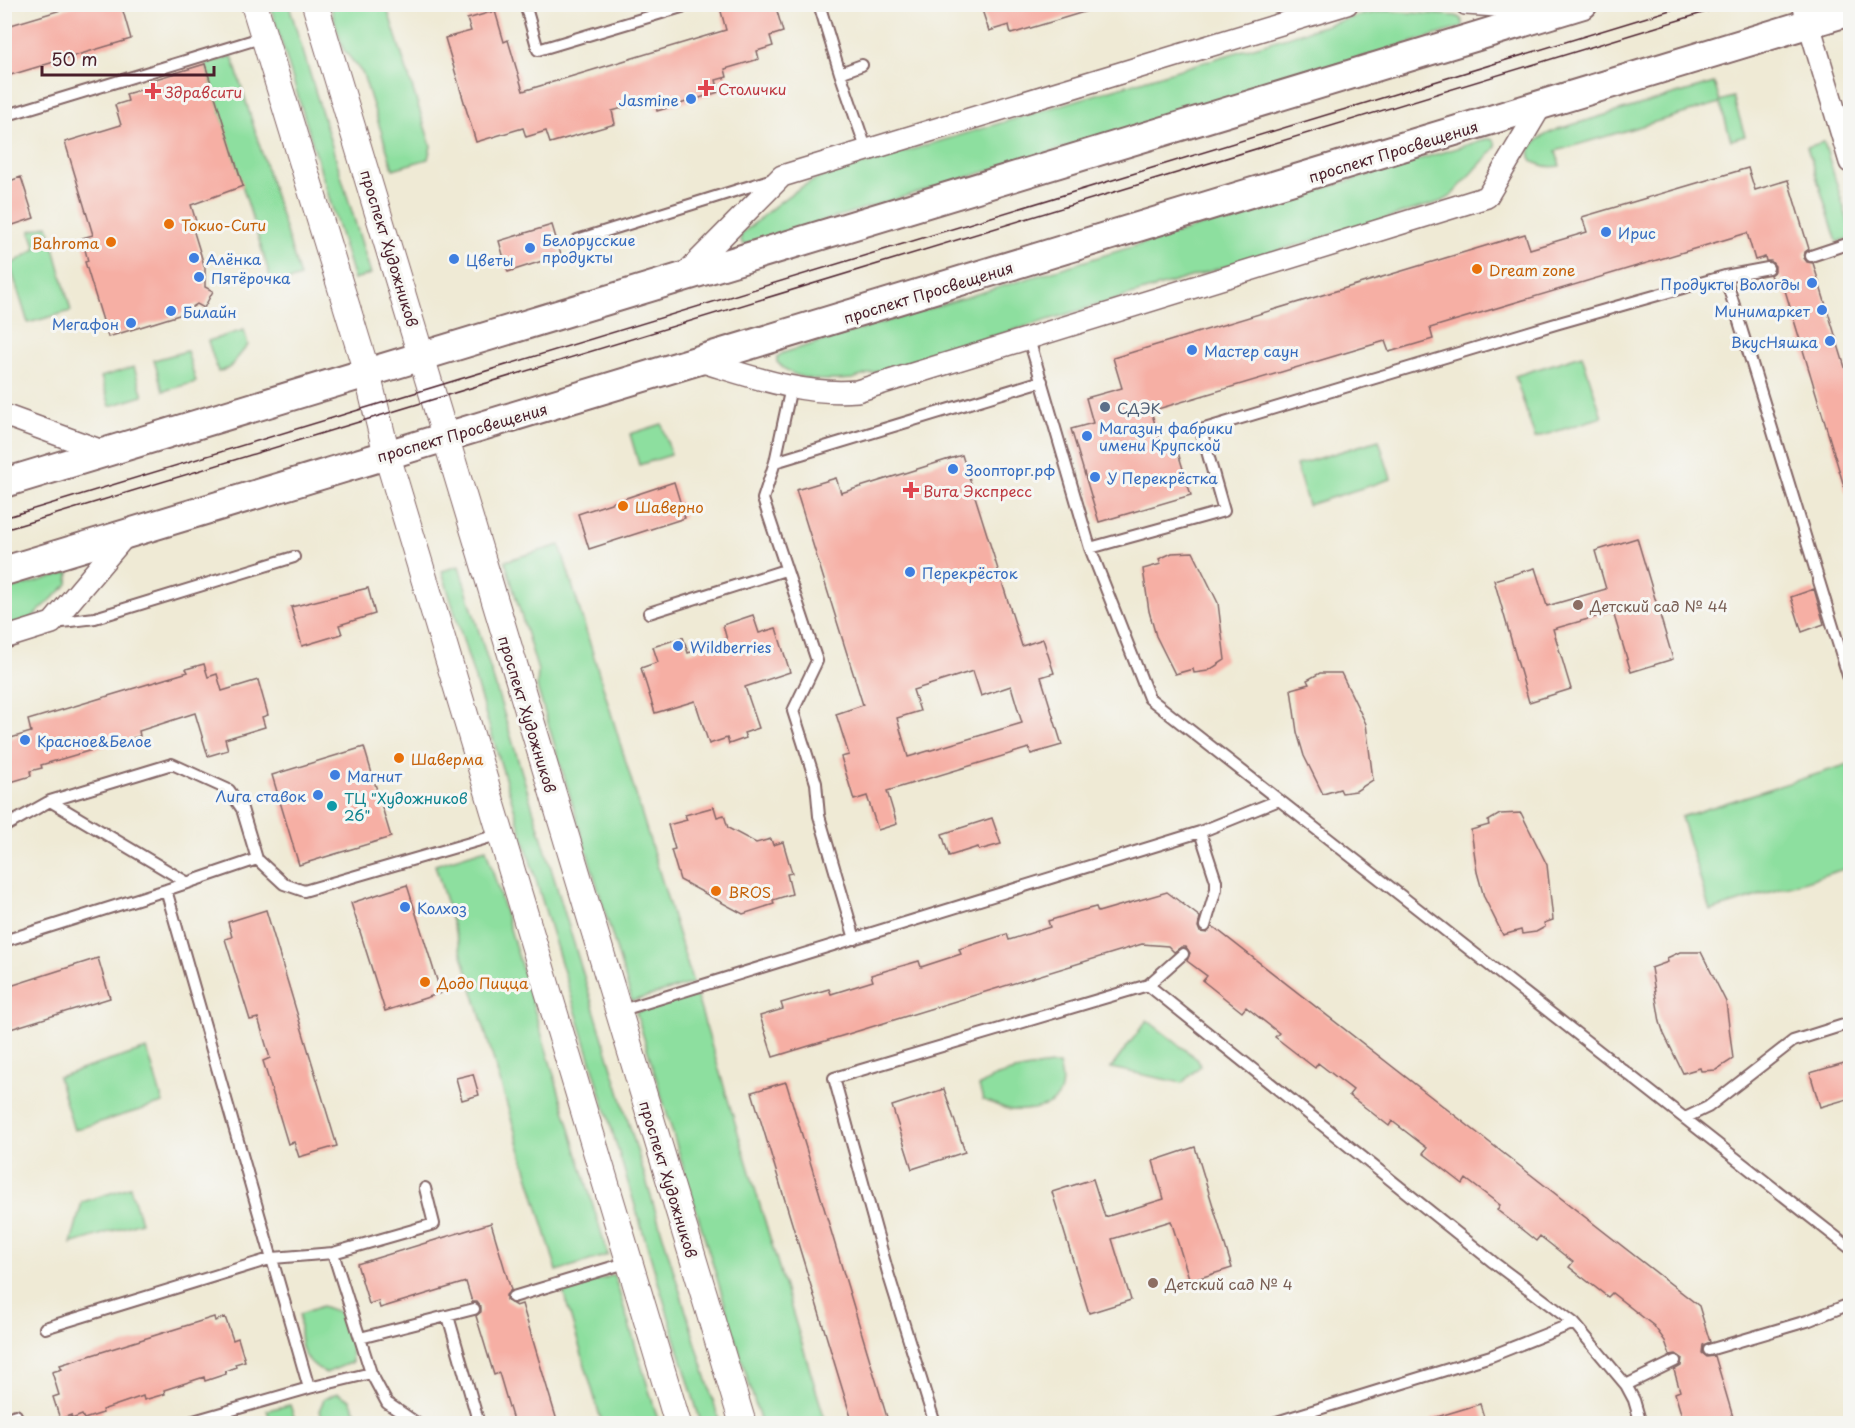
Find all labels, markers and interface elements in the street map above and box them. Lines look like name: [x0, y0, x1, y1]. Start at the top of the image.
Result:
scale bar: [42, 39, 214, 77]
text: 50 m: [51, 45, 98, 72]
place label: Столички: [718, 77, 787, 100]
place label: Здравсити: [164, 80, 242, 103]
marker: Столички: [699, 81, 713, 95]
marker: Здравсити: [146, 84, 160, 98]
place label: Jasmine: [619, 88, 679, 111]
marker: Jasmine: [684, 92, 698, 106]
street label: проспект Просвещения: [1305, 114, 1481, 188]
street label: проспект Художников: [355, 167, 425, 330]
place label: Токио-Сити: [181, 213, 266, 236]
marker: Токио-Сити: [162, 217, 176, 231]
place label: Ирис: [1618, 221, 1656, 244]
marker: Ирис: [1599, 225, 1613, 239]
place label: Белорусские продукты: [542, 228, 635, 268]
place label: Bahroma: [32, 231, 100, 254]
marker: Bahroma: [104, 235, 118, 249]
marker: Белорусские продукты: [523, 241, 537, 255]
place label: Алёнка: [206, 247, 262, 270]
place label: Цветы: [466, 248, 514, 271]
marker: Алёнка: [187, 251, 201, 265]
marker: Цветы: [447, 252, 461, 266]
street label: проспект Просвещения: [840, 255, 1016, 329]
place label: Dream zone: [1489, 258, 1575, 281]
marker: Dream zone: [1470, 262, 1484, 276]
place label: Пятёрочка: [211, 266, 291, 289]
marker: Пятёрочка: [192, 270, 206, 284]
place label: Продукты Вологды: [1661, 272, 1800, 295]
marker: Продукты Вологды: [1805, 276, 1819, 290]
place label: Минимаркет: [1714, 299, 1811, 322]
place label: Билайн: [183, 300, 237, 323]
marker: Минимаркет: [1815, 303, 1829, 317]
marker: Билайн: [164, 304, 178, 318]
place label: Мегафон: [52, 312, 119, 335]
marker: Мегафон: [124, 316, 138, 330]
place label: ВкусНяшка: [1731, 330, 1819, 353]
marker: ВкусНяшка: [1823, 334, 1837, 348]
place label: Мастер саун: [1204, 339, 1299, 362]
marker: Мастер саун: [1185, 343, 1199, 357]
place label: СДЭК: [1117, 396, 1161, 419]
street label: проспект Просвещения: [374, 397, 550, 467]
marker: СДЭК: [1098, 400, 1112, 414]
place label: Магазин фабрики имени Крупской: [1099, 416, 1233, 456]
marker: Магазин фабрики имени Крупской: [1080, 429, 1094, 443]
place label: Зоопторг.рф: [964, 458, 1055, 481]
marker: Зоопторг.рф: [946, 462, 960, 476]
place label: У Перекрёстка: [1107, 466, 1218, 489]
marker: У Перекрёстка: [1088, 470, 1102, 484]
place label: Вита Экспресс: [923, 479, 1032, 502]
marker: Вита Экспресс: [904, 483, 918, 497]
place label: Шаверно: [635, 495, 704, 518]
marker: Шаверно: [616, 499, 630, 513]
place label: Перекрёсток: [922, 561, 1018, 584]
marker: Перекрёсток: [903, 565, 917, 579]
place label: Детский сад № 44: [1589, 594, 1728, 617]
marker: Детский сад № 44: [1571, 598, 1585, 612]
street label: проспект Художников: [493, 633, 563, 796]
place label: Wildberries: [690, 635, 772, 658]
marker: Wildberries: [671, 639, 685, 653]
place label: Красное&Белое: [37, 729, 152, 752]
marker: Красное&Белое: [18, 733, 32, 747]
place label: Шаверма: [411, 747, 484, 770]
marker: Шаверма: [392, 751, 406, 765]
place label: Магнит: [347, 764, 402, 787]
marker: Магнит: [328, 768, 342, 782]
place label: Лига ставок: [216, 784, 306, 807]
place label: ТЦ "Художников 26": [344, 786, 468, 826]
marker: Лига ставок: [311, 788, 325, 802]
marker: ТЦ "Художников 26": [325, 799, 339, 813]
place label: BROS: [728, 880, 771, 903]
marker: BROS: [709, 884, 723, 898]
place label: Колхоз: [417, 896, 467, 919]
marker: Колхоз: [398, 900, 412, 914]
place label: Додо Пицца: [436, 971, 529, 994]
marker: Додо Пицца: [418, 975, 432, 989]
street label: проспект Художников: [634, 1098, 704, 1261]
place label: Детский сад № 4: [1164, 1272, 1293, 1295]
marker: Детский сад № 4: [1146, 1276, 1160, 1290]

